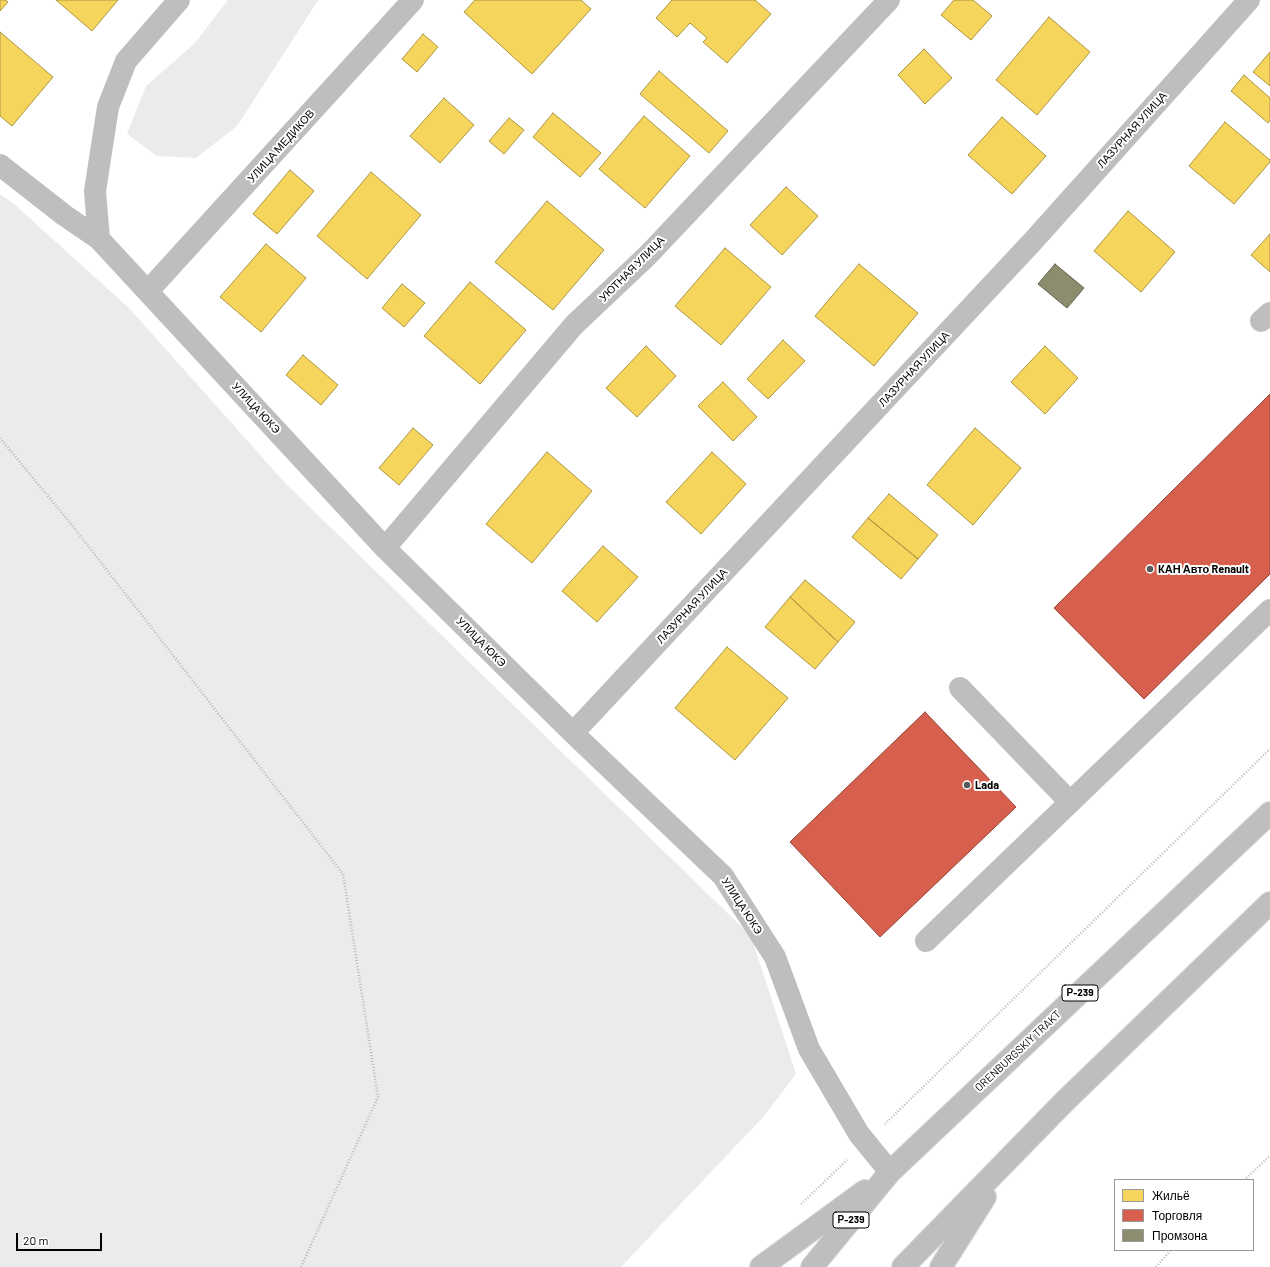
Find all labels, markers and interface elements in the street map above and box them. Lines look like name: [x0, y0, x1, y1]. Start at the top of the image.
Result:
street label: ЛАЗУРНАЯ УЛИЦА: [1094, 89, 1170, 171]
street label: УЛИЦА МЕДИКОВ: [245, 107, 317, 185]
street label: УЮТНАЯ УЛИЦА: [597, 234, 667, 304]
street label: ЛАЗУРНАЯ УЛИЦА: [876, 329, 952, 409]
street label: УЛИЦА ЮКЭ: [229, 380, 283, 436]
place label: КАН Авто Renault: [1158, 562, 1249, 576]
marker: КАН Авто Renault: [1145, 564, 1155, 574]
street label: ЛАЗУРНАЯ УЛИЦА: [654, 566, 730, 646]
street label: УЛИЦА ЮКЭ: [453, 614, 509, 670]
place label: Lada: [975, 778, 999, 792]
marker: Lada: [962, 780, 972, 790]
street label: УЛИЦА ЮКЭ: [719, 875, 765, 937]
road number: Р-239: [1062, 985, 1098, 1001]
street label: ORENBURGSKIY TRAKT: [972, 1008, 1064, 1094]
legend: [1114, 1179, 1254, 1251]
text: Жильё: [1152, 1188, 1190, 1202]
text: Торговля: [1152, 1208, 1202, 1222]
road number: Р-239: [833, 1212, 869, 1228]
scale bar: [18, 1225, 104, 1251]
text: Промзона: [1152, 1228, 1207, 1242]
text: 20 m: [23, 1233, 49, 1247]

